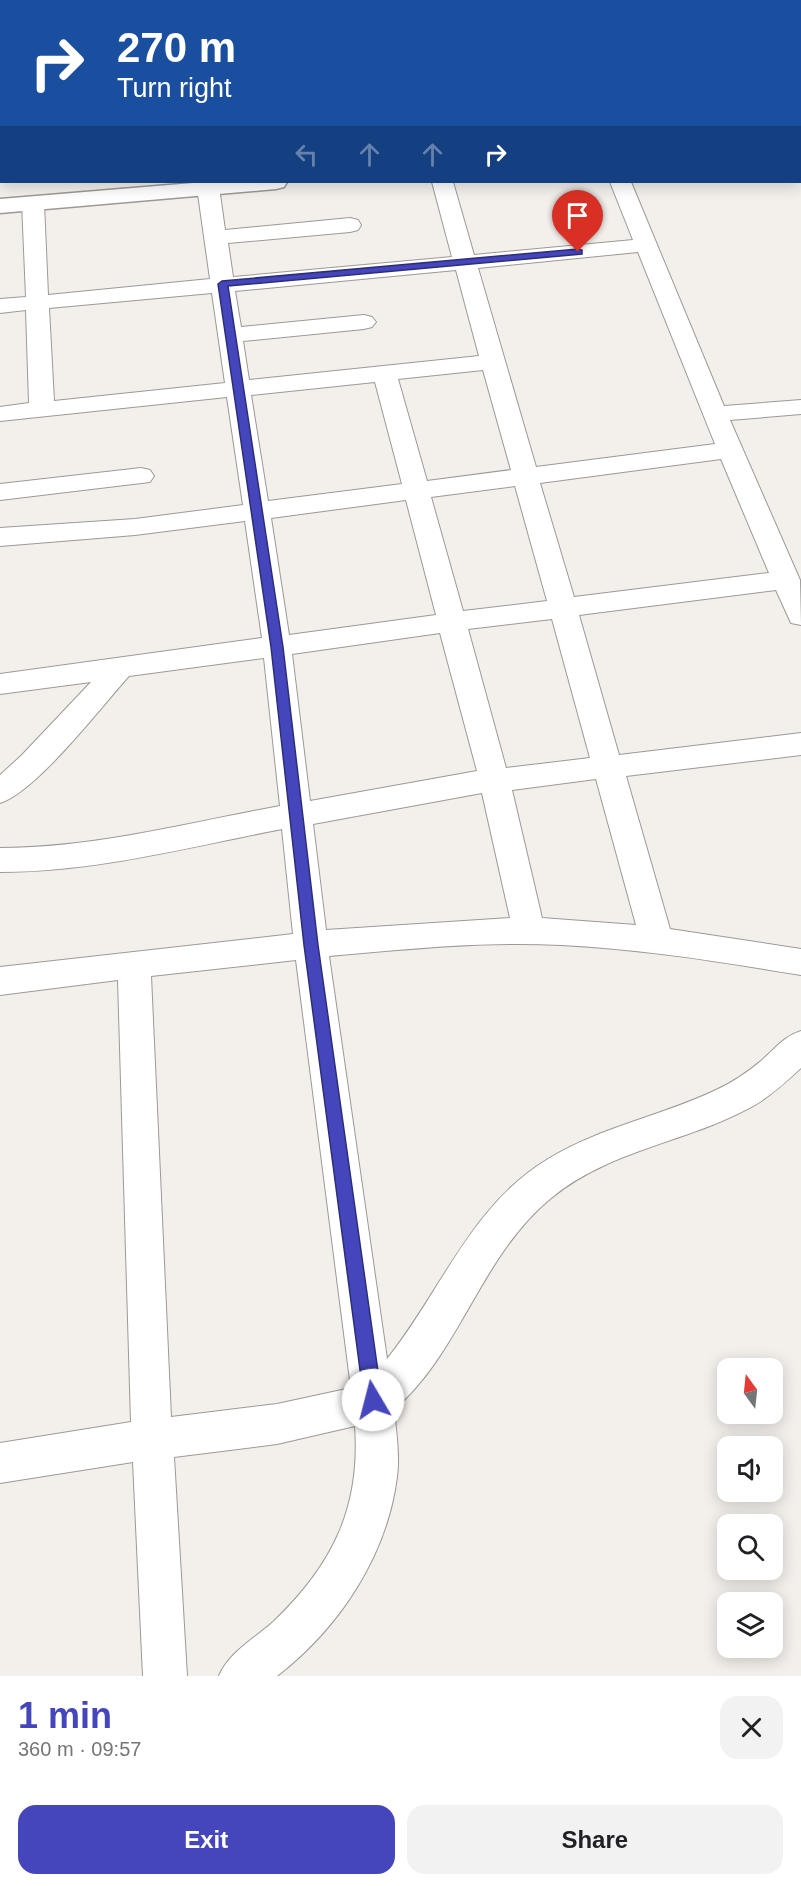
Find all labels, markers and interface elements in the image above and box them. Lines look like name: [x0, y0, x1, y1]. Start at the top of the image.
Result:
icon: right: [18, 24, 96, 102]
text: 270 m: [117, 24, 236, 71]
text: Turn right: [117, 73, 232, 103]
icon: left: [290, 138, 323, 171]
icon: ahead: [353, 138, 386, 171]
icon: ahead: [416, 138, 449, 171]
icon: right: [479, 138, 512, 171]
pin: [552, 190, 603, 252]
icon: arrive: [561, 199, 594, 232]
north arrow: [717, 1358, 783, 1424]
map controls: [717, 1358, 783, 1658]
position arrow: [341, 1368, 405, 1432]
button: sound: [717, 1436, 783, 1502]
button: search: [717, 1514, 783, 1580]
button: layers: [717, 1592, 783, 1658]
text: 1 min: [18, 1695, 112, 1736]
button: close: [720, 1696, 783, 1759]
text: 360 m · 09:57: [18, 1738, 141, 1760]
button: Exit: [18, 1805, 395, 1874]
button: Share: [407, 1805, 783, 1874]

